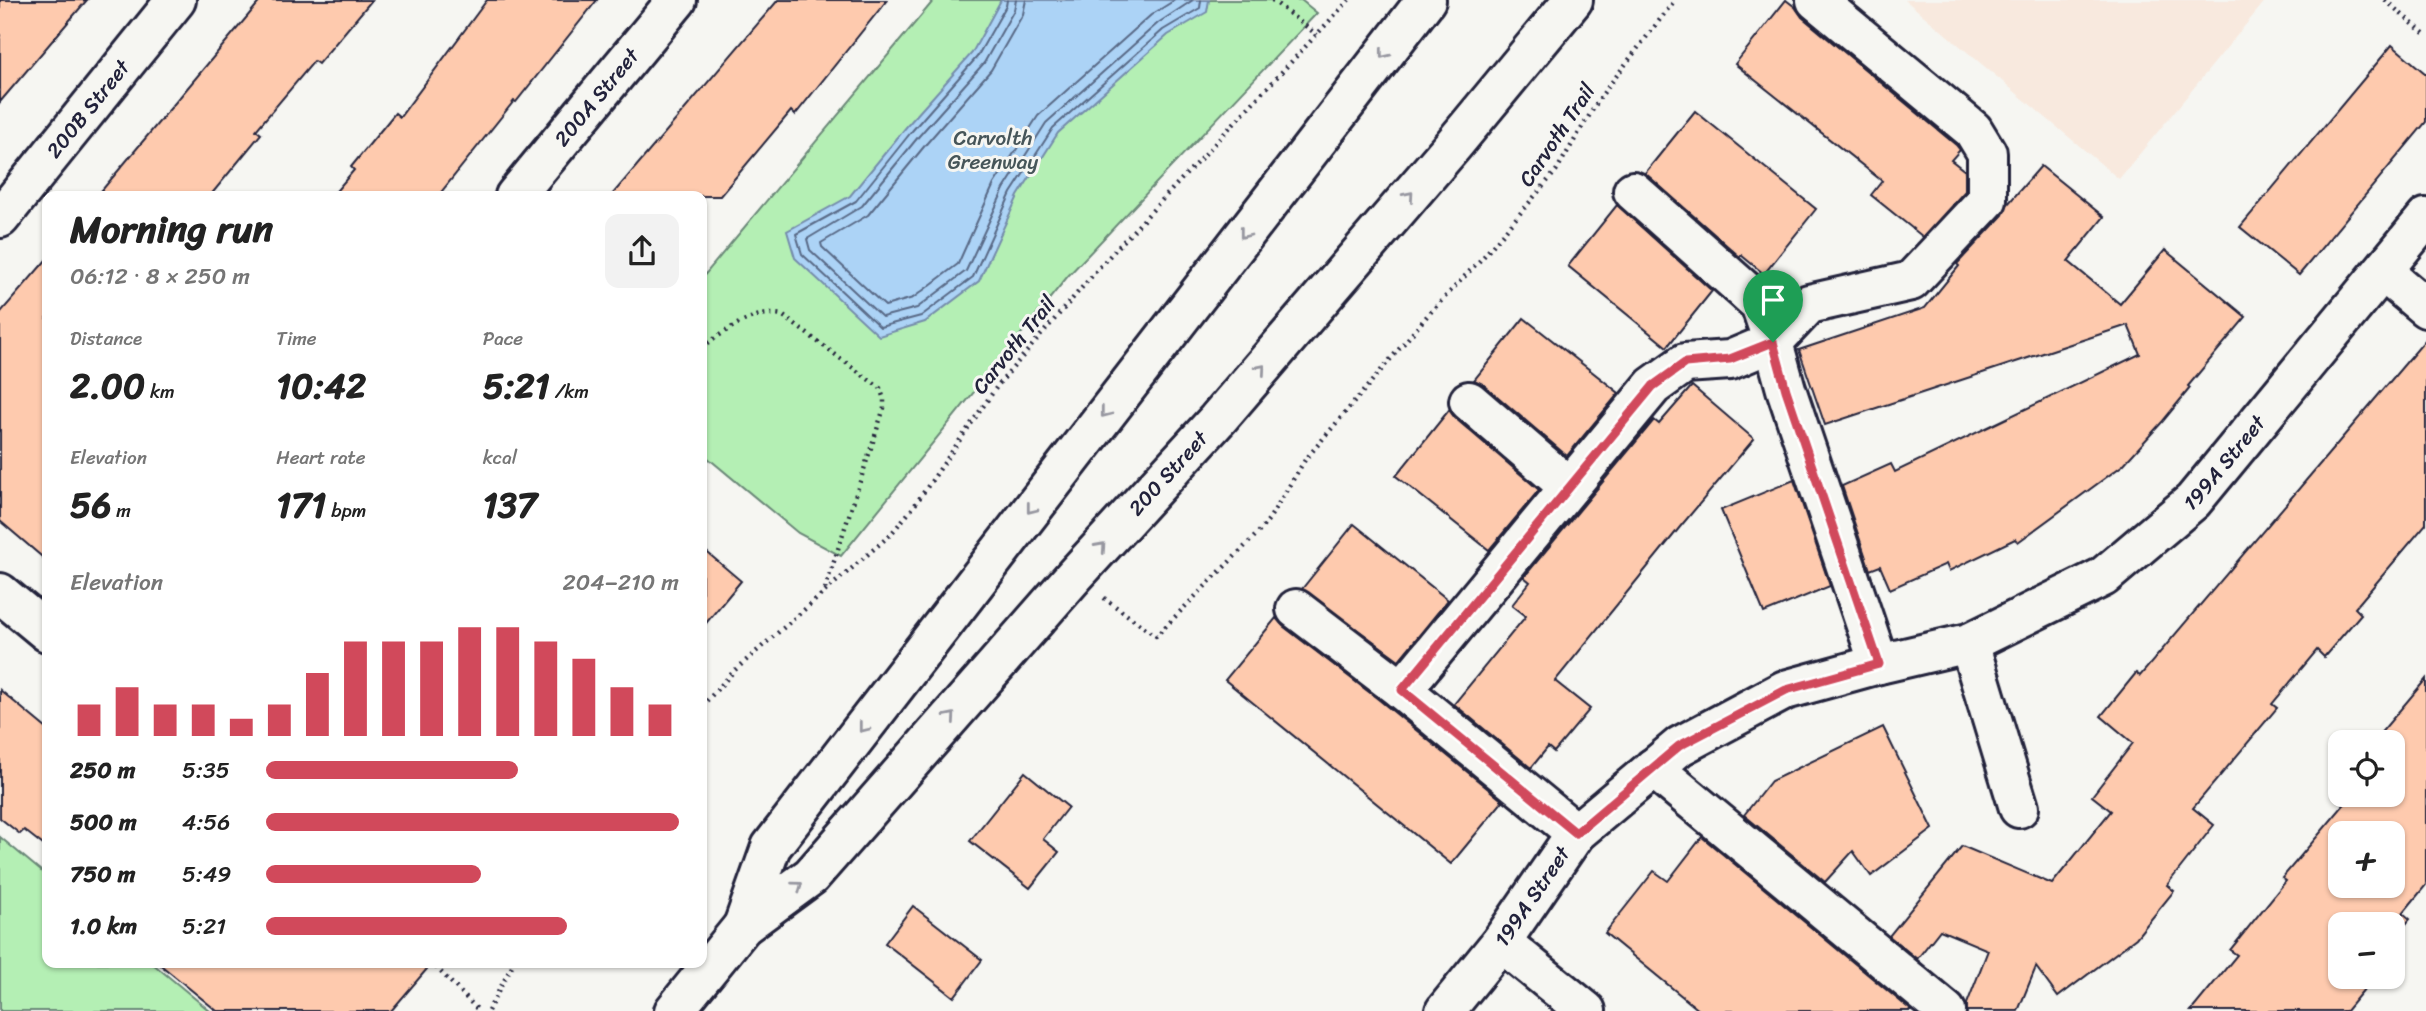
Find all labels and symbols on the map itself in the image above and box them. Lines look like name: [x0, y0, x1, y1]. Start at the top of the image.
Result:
street label: 200A Street: [544, 38, 650, 155]
one-way arrow: [1380, 46, 1393, 59]
street label: 200B Street: [36, 50, 141, 167]
street label: Carvoth Trail: [1508, 74, 1606, 195]
park label: Carvolth Greenway: [948, 119, 1038, 181]
one-way arrow: [1401, 191, 1413, 204]
one-way arrow: [1240, 226, 1253, 238]
pin: [1743, 270, 1803, 342]
street label: Carvoth Trail: [962, 286, 1067, 403]
one-way arrow: [1253, 364, 1265, 377]
one-way arrow: [1100, 405, 1113, 418]
street label: 199A Street: [2174, 405, 2276, 521]
street label: 200 Street: [1118, 421, 1219, 525]
one-way arrow: [1027, 501, 1040, 513]
one-way arrow: [1093, 542, 1105, 555]
one-way arrow: [942, 713, 955, 726]
one-way arrow: [858, 720, 871, 733]
street label: 199A Street: [1484, 837, 1581, 955]
one-way arrow: [790, 882, 803, 894]

